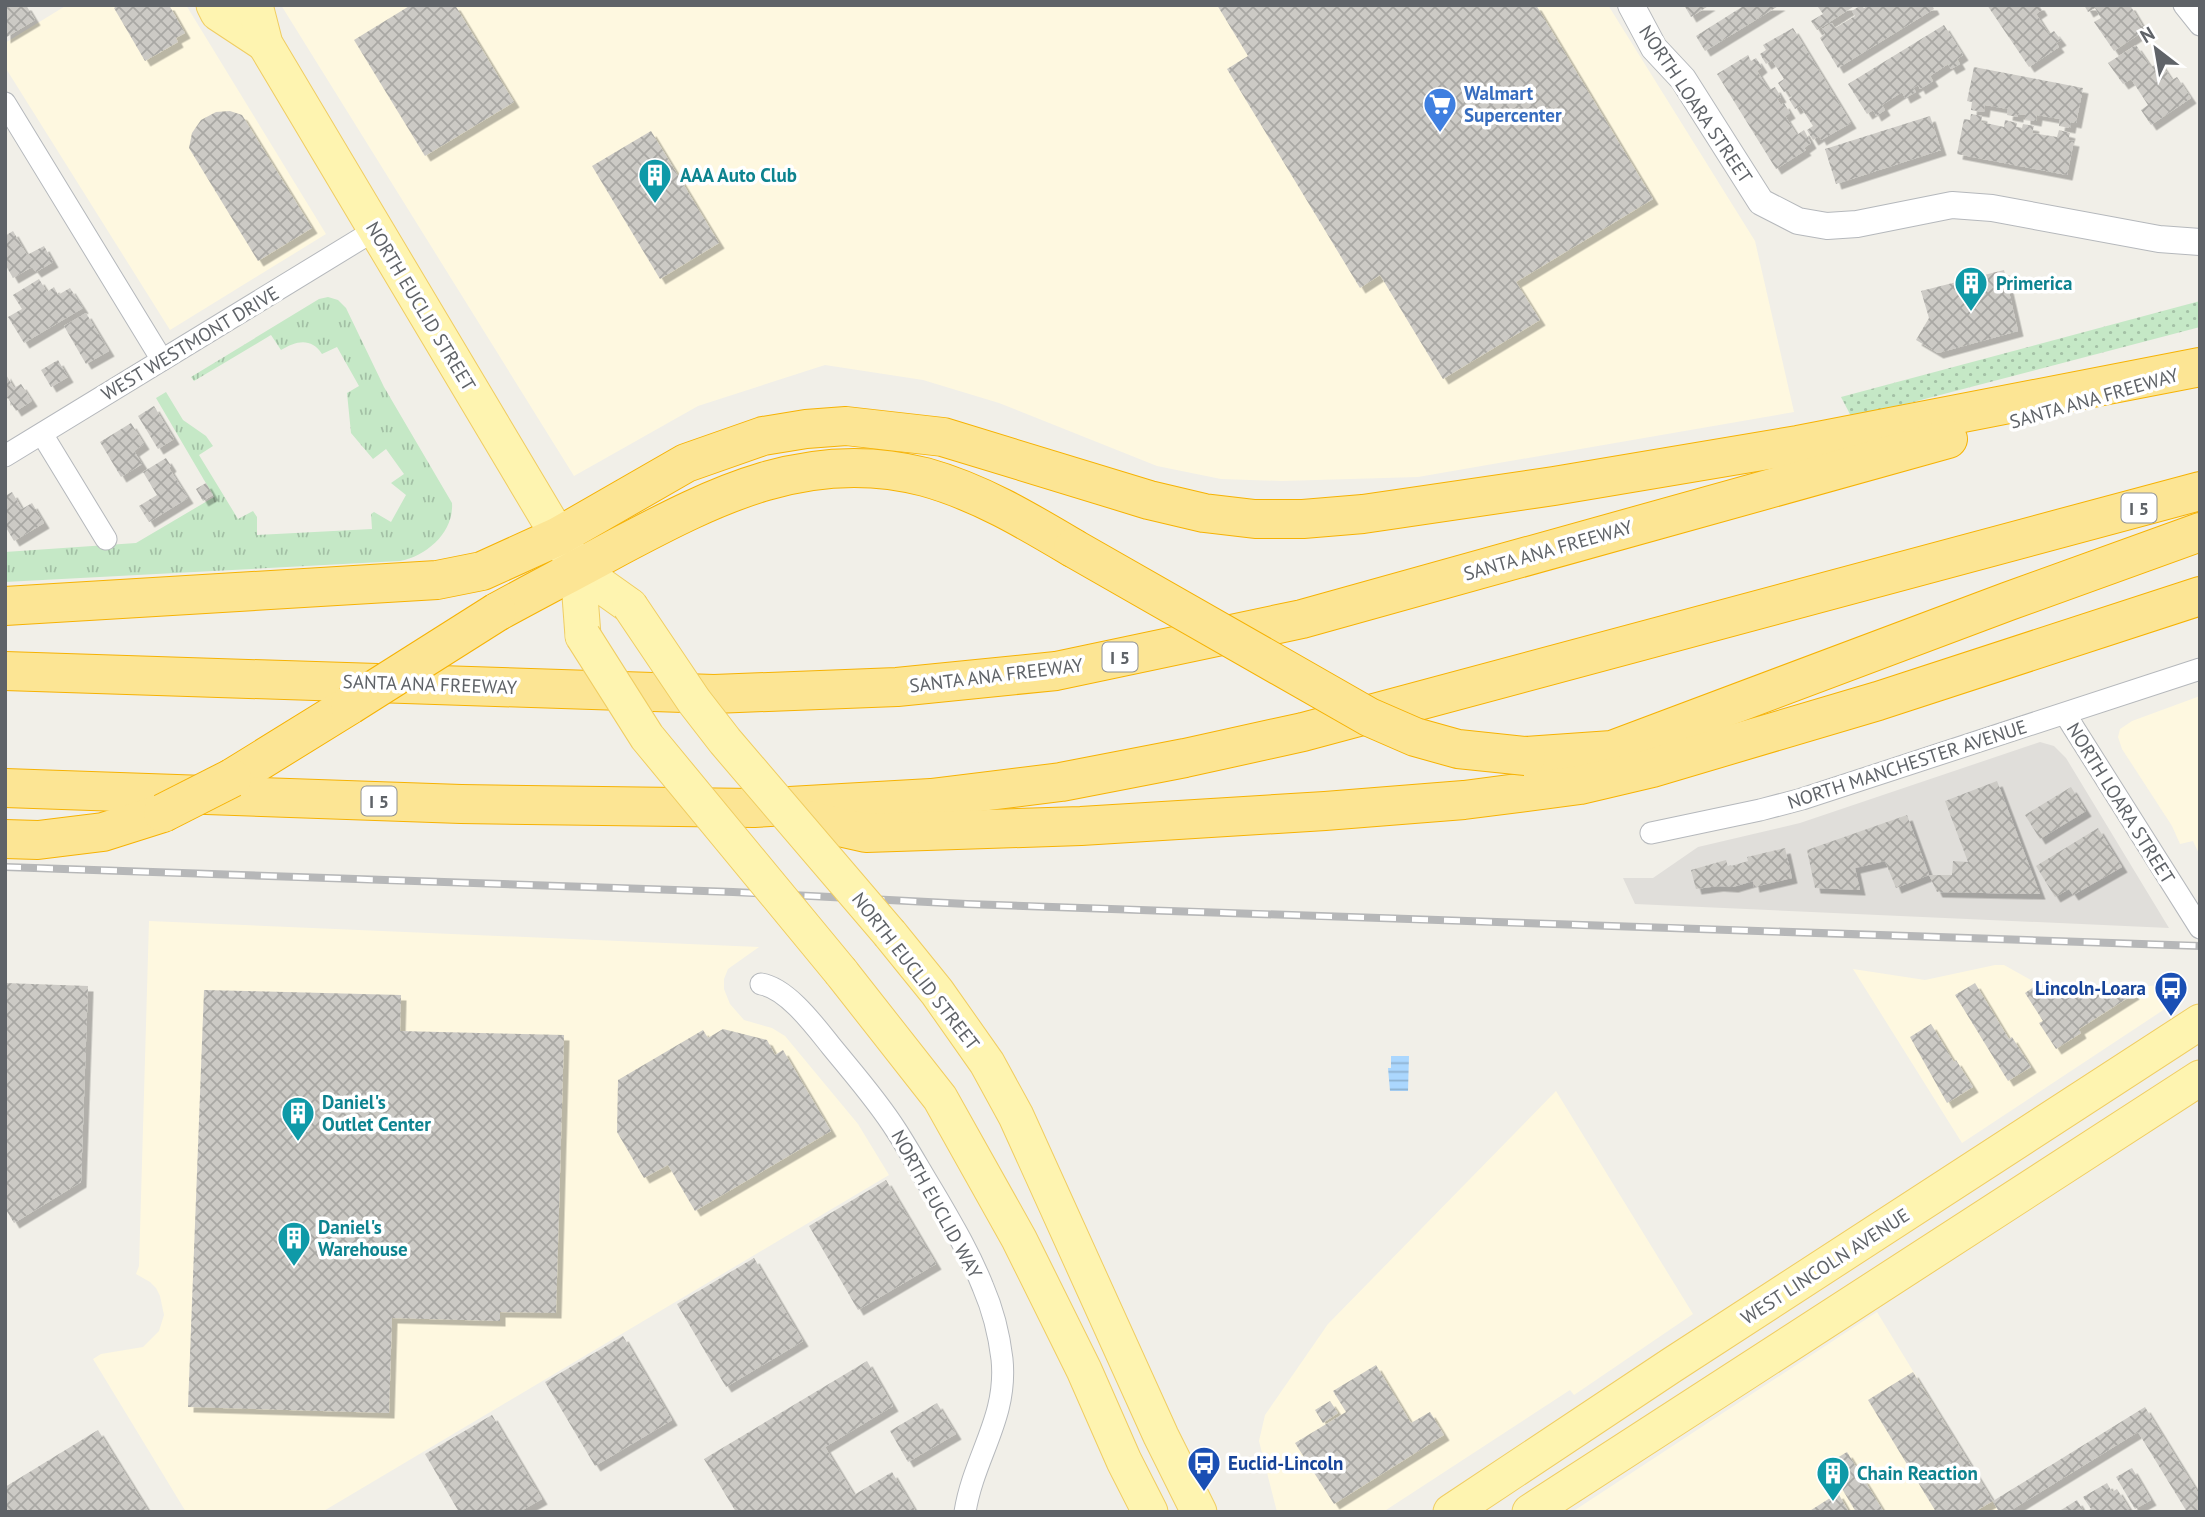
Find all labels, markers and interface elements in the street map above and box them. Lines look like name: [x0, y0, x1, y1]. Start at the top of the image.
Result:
north arrow: [2121, 14, 2191, 84]
street label: NORTH LOARA STREET: [1634, 20, 1758, 188]
text: N: [2136, 21, 2159, 48]
place label: Walmart Supercenter: [1464, 81, 1562, 127]
supermarket icon: Walmart Supercenter: [1421, 85, 1459, 134]
building icon: AAA Auto Club: [636, 156, 674, 205]
place label: AAA Auto Club: [680, 163, 797, 187]
street label: NORTH EUCLID STREET: [361, 217, 481, 395]
building icon: Primerica: [1952, 264, 1990, 313]
place label: Primerica: [1996, 271, 2072, 295]
street label: WEST WESTMONT DRIVE: [97, 280, 283, 406]
street label: SANTA ANA FREEWAY: [2007, 362, 2182, 434]
road number: I 5: [2122, 494, 2156, 522]
street label: SANTA ANA FREEWAY: [1461, 514, 1636, 586]
road number: I 5: [1102, 642, 1138, 672]
street label: SANTA ANA FREEWAY: [908, 652, 1084, 698]
street label: SANTA ANA FREEWAY: [342, 669, 518, 699]
street label: NORTH MANCHESTER AVENUE: [1784, 714, 2030, 814]
street label: NORTH LOARA STREET: [2062, 718, 2181, 888]
road number: I 5: [362, 786, 396, 816]
street label: NORTH EUCLID STREET: [847, 887, 985, 1055]
bus stop icon: Lincoln-Loara: [2152, 969, 2190, 1018]
place label: Lincoln-Loara: [2035, 976, 2146, 1000]
place label: Daniel's Outlet Center: [322, 1090, 431, 1136]
building icon: Daniel's Outlet Center: [279, 1094, 317, 1143]
street label: NORTH EUCLID WAY: [886, 1126, 988, 1283]
street label: WEST LINCOLN AVENUE: [1736, 1203, 1914, 1329]
place label: Daniel's Warehouse: [318, 1215, 408, 1261]
building icon: Daniel's Warehouse: [275, 1219, 313, 1268]
bus stop icon: Euclid-Lincoln: [1185, 1444, 1223, 1493]
place label: Euclid-Lincoln: [1228, 1451, 1343, 1475]
building icon: Chain Reaction: [1814, 1454, 1852, 1503]
place label: Chain Reaction: [1857, 1461, 1978, 1485]

